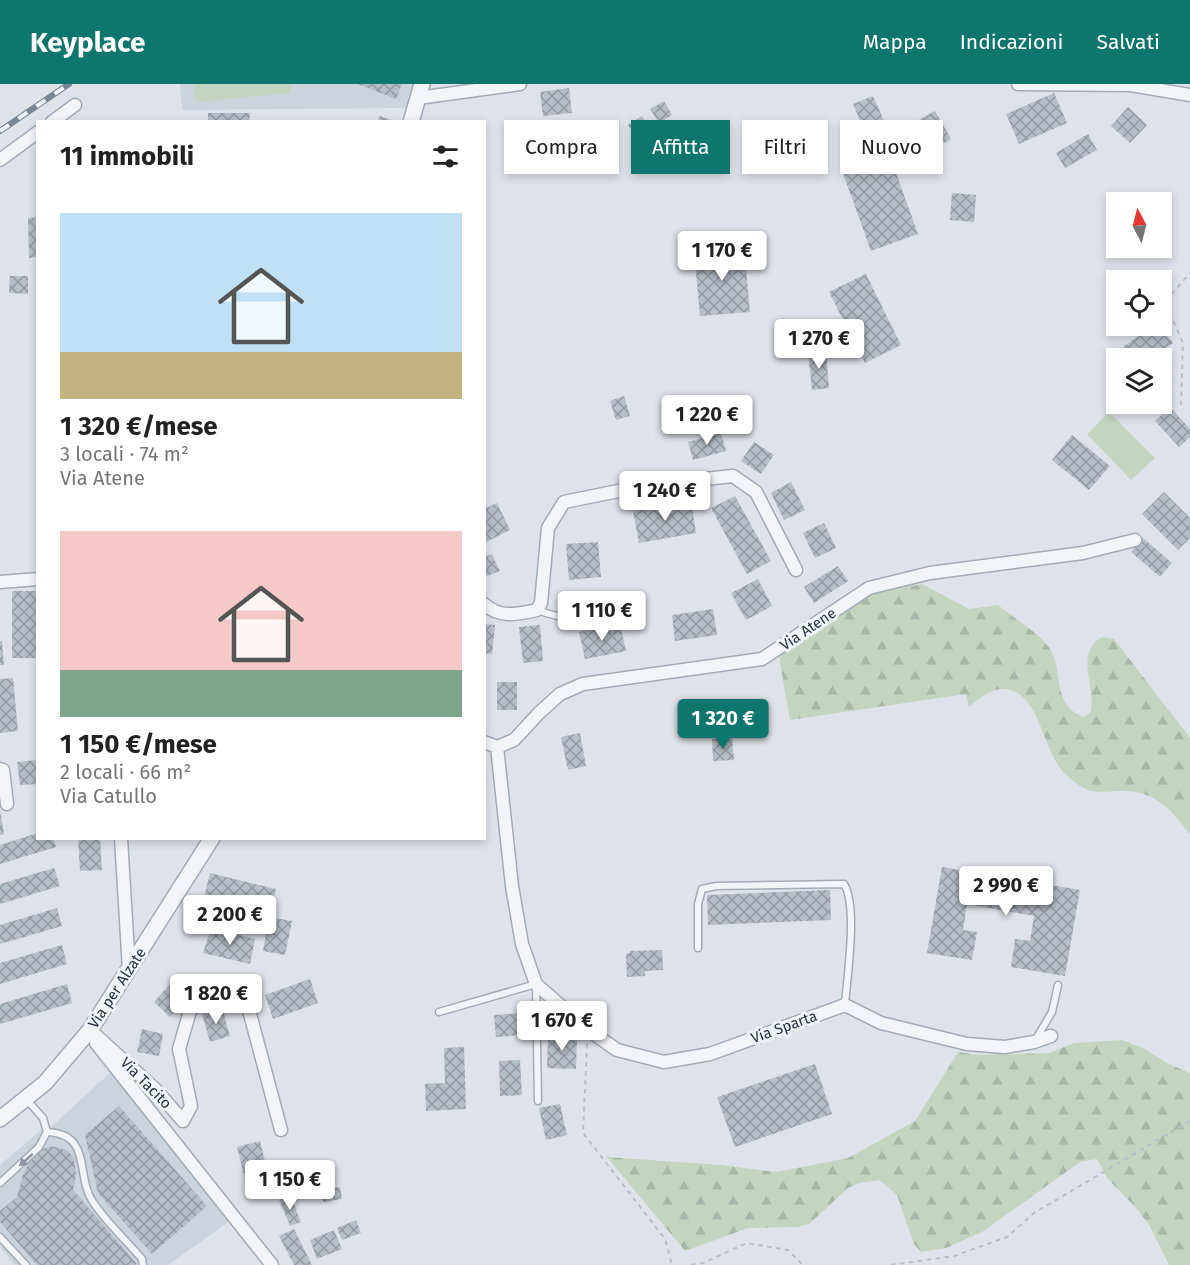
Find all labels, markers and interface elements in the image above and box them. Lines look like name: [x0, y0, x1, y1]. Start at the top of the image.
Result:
text: Keyplace: [30, 26, 146, 59]
text: Mappa: [863, 29, 927, 55]
text: Indicazioni: [960, 29, 1063, 55]
text: Salvati: [1096, 29, 1160, 55]
chip: Compra: [504, 120, 619, 174]
chip: Affitta: [631, 120, 730, 174]
chip: Filtri: [742, 120, 828, 174]
chip: Nuovo: [840, 120, 943, 174]
icon: filters: [429, 140, 462, 173]
text: 11 immobili: [60, 141, 194, 172]
north arrow: [1106, 192, 1172, 258]
map controls: [1106, 192, 1172, 414]
pin: 1 170 €: [667, 231, 777, 282]
text: 1 170 €: [692, 238, 752, 262]
icon: home: [207, 252, 315, 360]
button: locate: [1106, 270, 1172, 336]
pin: 1 270 €: [764, 319, 874, 370]
text: 1 270 €: [788, 326, 850, 350]
button: layers: [1106, 348, 1172, 414]
pin: 1 220 €: [652, 395, 762, 446]
text: 1 220 €: [676, 402, 738, 426]
text: 1 320 €/mese: [60, 411, 218, 442]
text: 3 locali · 74 m²: [60, 442, 189, 466]
text: Via Atene: [60, 466, 145, 490]
pin: 1 240 €: [610, 471, 720, 522]
text: 1 240 €: [633, 478, 697, 502]
icon: home: [207, 570, 315, 678]
pin: 1 110 €: [547, 591, 657, 642]
text: 1 110 €: [572, 598, 632, 622]
street label: Via Atene: [777, 604, 839, 654]
pin: 1 320 €: [668, 699, 778, 750]
text: 1 320 €: [692, 706, 754, 730]
text: 1 150 €/mese: [60, 729, 217, 760]
text: 2 locali · 66 m²: [60, 760, 191, 784]
text: Via Catullo: [60, 784, 157, 808]
pin: 2 990 €: [951, 866, 1061, 917]
text: 2 990 €: [973, 873, 1039, 897]
pin: 2 200 €: [175, 895, 285, 946]
text: 2 200 €: [197, 902, 263, 926]
street label: Via per Alzate: [84, 944, 150, 1032]
pin: 1 820 €: [161, 974, 271, 1025]
text: 1 820 €: [184, 981, 248, 1005]
pin: 1 670 €: [507, 1001, 617, 1052]
street label: Via Sparta: [748, 1007, 820, 1047]
text: 1 670 €: [531, 1008, 593, 1032]
street label: Via Tacito: [117, 1054, 175, 1112]
one-way arrow: [19, 1152, 33, 1166]
pin: 1 150 €: [235, 1160, 345, 1211]
text: 1 150 €: [259, 1167, 321, 1191]

